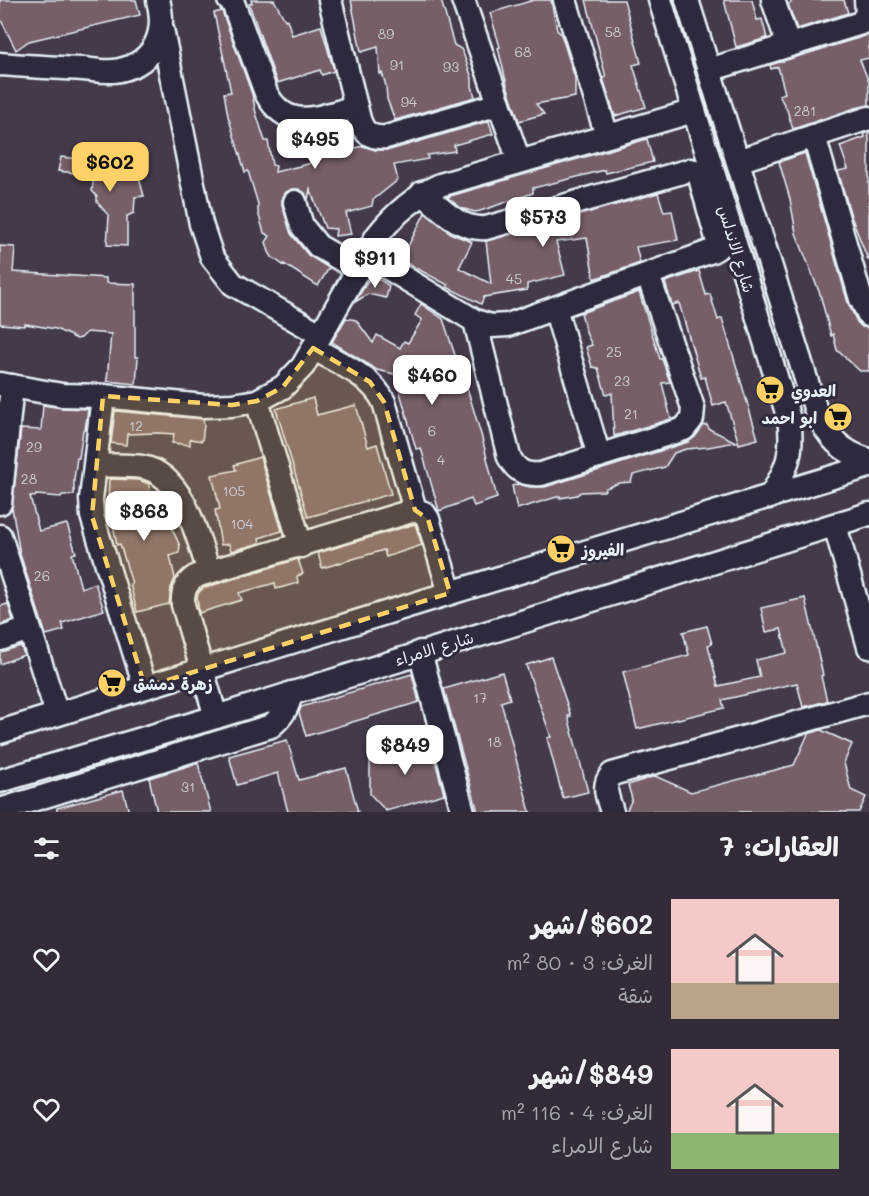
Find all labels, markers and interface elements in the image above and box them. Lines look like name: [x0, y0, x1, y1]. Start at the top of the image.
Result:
house number: 58: [605, 22, 621, 41]
house number: 89: [378, 24, 394, 43]
house number: 68: [515, 42, 531, 61]
house number: 91: [390, 55, 404, 74]
house number: 93: [443, 57, 459, 76]
house number: 94: [401, 92, 418, 111]
house number: 281: [794, 101, 816, 120]
pin: $495: [279, 119, 351, 170]
text: $495: [291, 125, 339, 151]
pin: $602: [74, 142, 146, 193]
text: $602: [86, 148, 134, 174]
pin: $573: [507, 197, 579, 248]
text: $573: [519, 203, 567, 229]
street label: شارع الاندلس: [712, 203, 760, 296]
pin: $911: [339, 238, 411, 289]
text: $911: [354, 244, 396, 270]
house number: 45: [506, 269, 522, 288]
house number: 25: [606, 342, 622, 361]
pin: $460: [396, 355, 468, 406]
text: $460: [407, 361, 457, 387]
house number: 23: [614, 371, 630, 390]
supermarket icon: العدوي: [754, 374, 786, 406]
place label: العدوي: [791, 380, 836, 404]
supermarket icon: ابو احمد: [822, 401, 854, 433]
house number: 21: [624, 404, 638, 423]
place label: ابو احمد: [762, 407, 817, 429]
house number: 12: [129, 416, 143, 435]
house number: 6: [428, 421, 436, 440]
house number: 29: [26, 437, 42, 456]
house number: 4: [437, 450, 446, 469]
house number: 28: [21, 469, 37, 488]
house number: 105: [222, 481, 246, 500]
pin: $868: [108, 491, 180, 542]
text: $868: [119, 497, 169, 523]
house number: 104: [230, 514, 254, 533]
supermarket icon: الفيروز: [545, 533, 577, 565]
place label: الفيروز: [580, 539, 624, 562]
house number: 26: [34, 566, 50, 585]
street label: شارع الامراء: [392, 626, 477, 672]
supermarket icon: زهرة دمشق: [96, 667, 128, 699]
place label: زهرة دمشق: [133, 673, 213, 694]
house number: 17: [473, 688, 487, 707]
pin: $849: [369, 725, 441, 776]
text: $849: [380, 731, 430, 757]
house number: 18: [487, 732, 501, 751]
house number: 31: [181, 777, 195, 796]
text: العقارات: 7: [720, 829, 839, 863]
icon: filters: [30, 832, 63, 865]
text: $602/شهر: [532, 907, 653, 941]
icon: home: [719, 923, 791, 995]
icon: heart: [30, 943, 63, 976]
text: الغرف: 3 · 80 m²: [507, 949, 653, 975]
text: شقة: [618, 982, 653, 1008]
text: $849/شهر: [530, 1057, 653, 1091]
icon: home: [719, 1073, 791, 1145]
icon: heart: [30, 1093, 63, 1126]
text: الغرف: 4 · 116 m²: [501, 1099, 653, 1125]
text: شارع الامراء: [551, 1132, 653, 1158]

